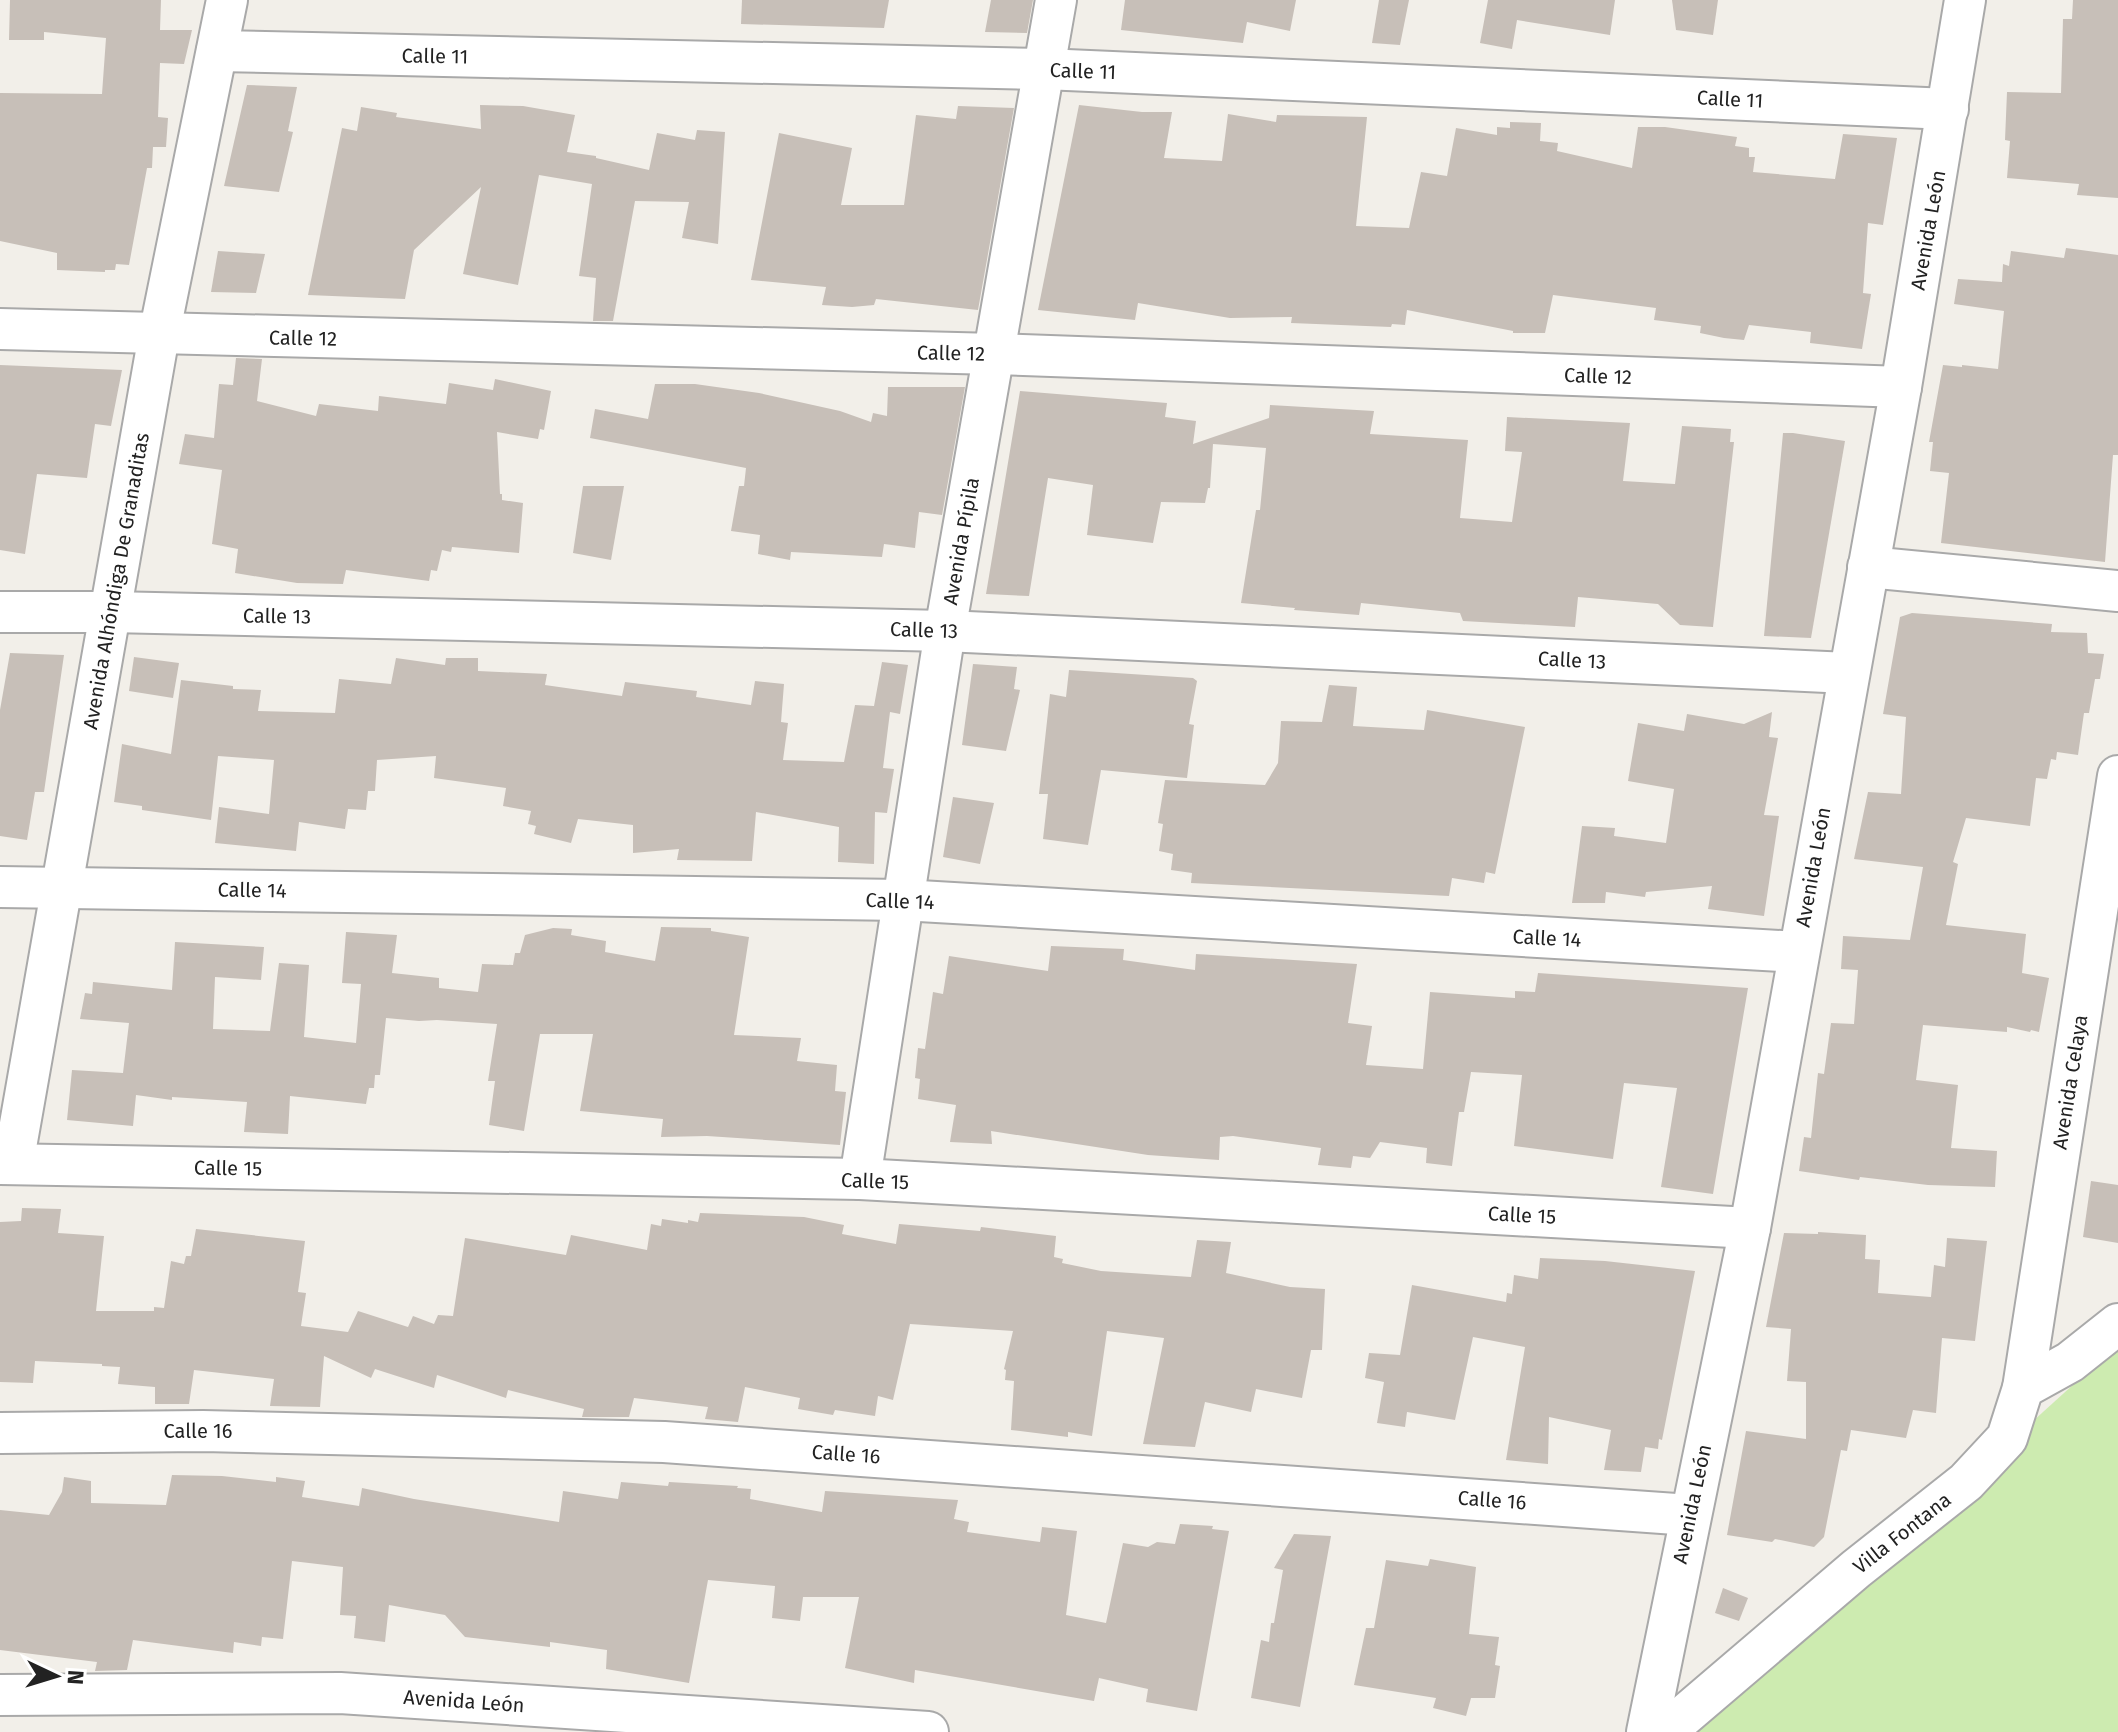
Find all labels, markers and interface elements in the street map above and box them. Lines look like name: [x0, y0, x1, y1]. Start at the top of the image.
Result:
street label: Calle 11: [402, 43, 468, 69]
street label: Calle 11: [1049, 58, 1117, 84]
street label: Calle 11: [1696, 85, 1764, 113]
street label: Avenida León: [1906, 168, 1950, 292]
street label: Calle 12: [269, 325, 337, 351]
street label: Calle 12: [917, 340, 985, 366]
street label: Calle 12: [1564, 363, 1632, 389]
street label: Avenida Alhóndiga De Granaditas: [78, 431, 154, 731]
street label: Avenida Pípila: [938, 475, 984, 607]
street label: Calle 13: [243, 603, 311, 629]
street label: Calle 13: [890, 617, 958, 643]
street label: Calle 13: [1537, 646, 1607, 674]
street label: Avenida León: [1791, 805, 1835, 929]
street label: Calle 14: [217, 877, 287, 903]
street label: Calle 14: [865, 888, 935, 914]
street label: Calle 14: [1512, 924, 1582, 952]
street label: Avenida Celaya: [2048, 1013, 2092, 1151]
street label: Calle 15: [194, 1155, 262, 1181]
street label: Calle 15: [841, 1168, 909, 1194]
street label: Calle 15: [1487, 1201, 1557, 1229]
street label: Calle 16: [164, 1419, 232, 1443]
street label: Calle 16: [811, 1440, 881, 1468]
street label: Avenida León: [1668, 1442, 1716, 1566]
street label: Calle 16: [1457, 1486, 1527, 1514]
street label: Villa Fontana: [1848, 1487, 1956, 1579]
north arrow: [16, 1636, 96, 1716]
text: N: [61, 1669, 89, 1686]
street label: Avenida León: [403, 1685, 525, 1717]

